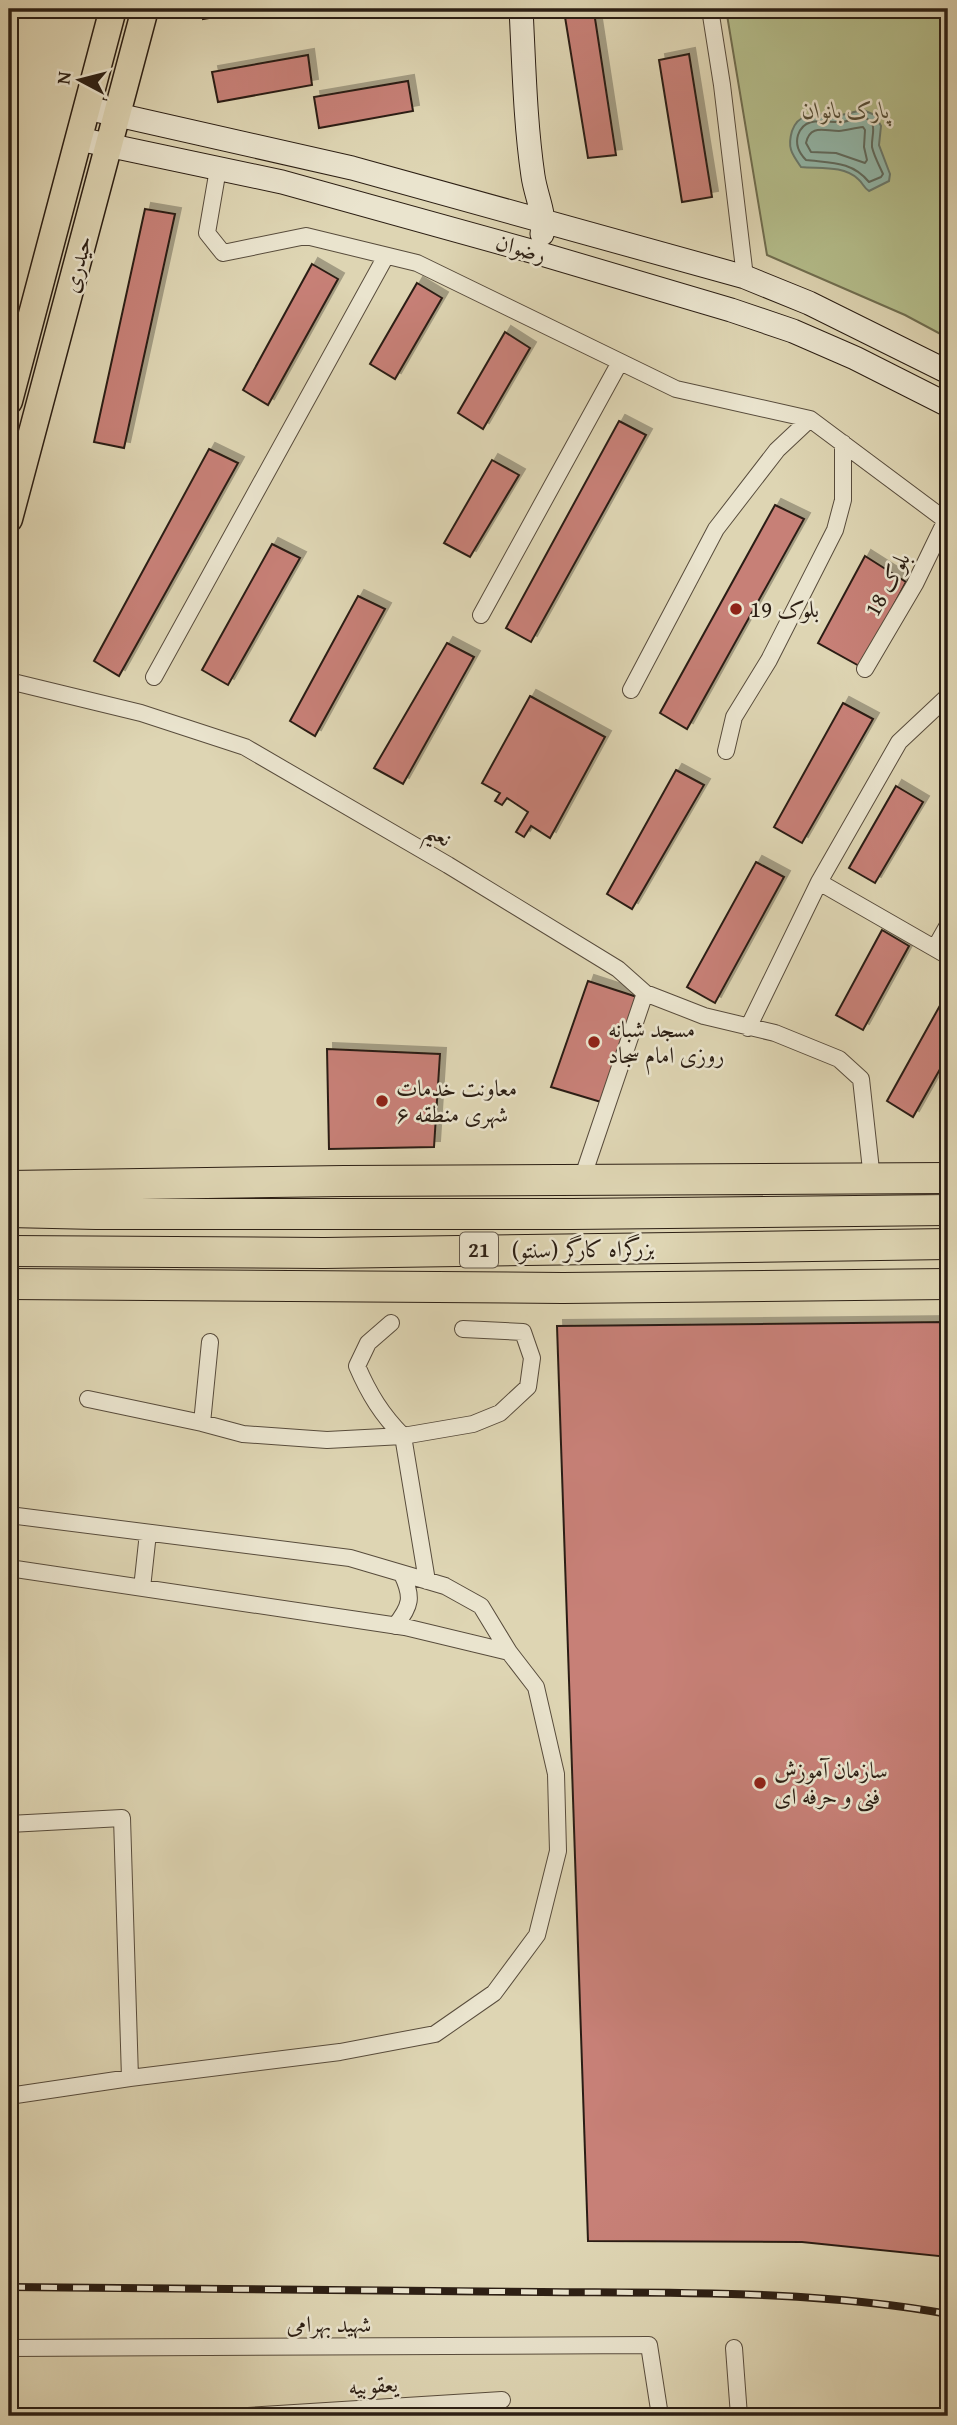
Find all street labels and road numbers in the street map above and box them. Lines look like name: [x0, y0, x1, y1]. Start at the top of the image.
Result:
street label: رضوان: [492, 225, 550, 270]
street label: حیدری: [53, 231, 100, 296]
street label: بلوک 18: [855, 546, 918, 622]
street label: نعیم: [416, 813, 459, 860]
street label: بزرگراه کارگر (سنتو): [511, 1231, 655, 1266]
road number: 21: [460, 1232, 498, 1268]
street label: شهید بهرامی: [287, 2307, 371, 2340]
street label: یعقوبیه: [347, 2366, 400, 2403]

